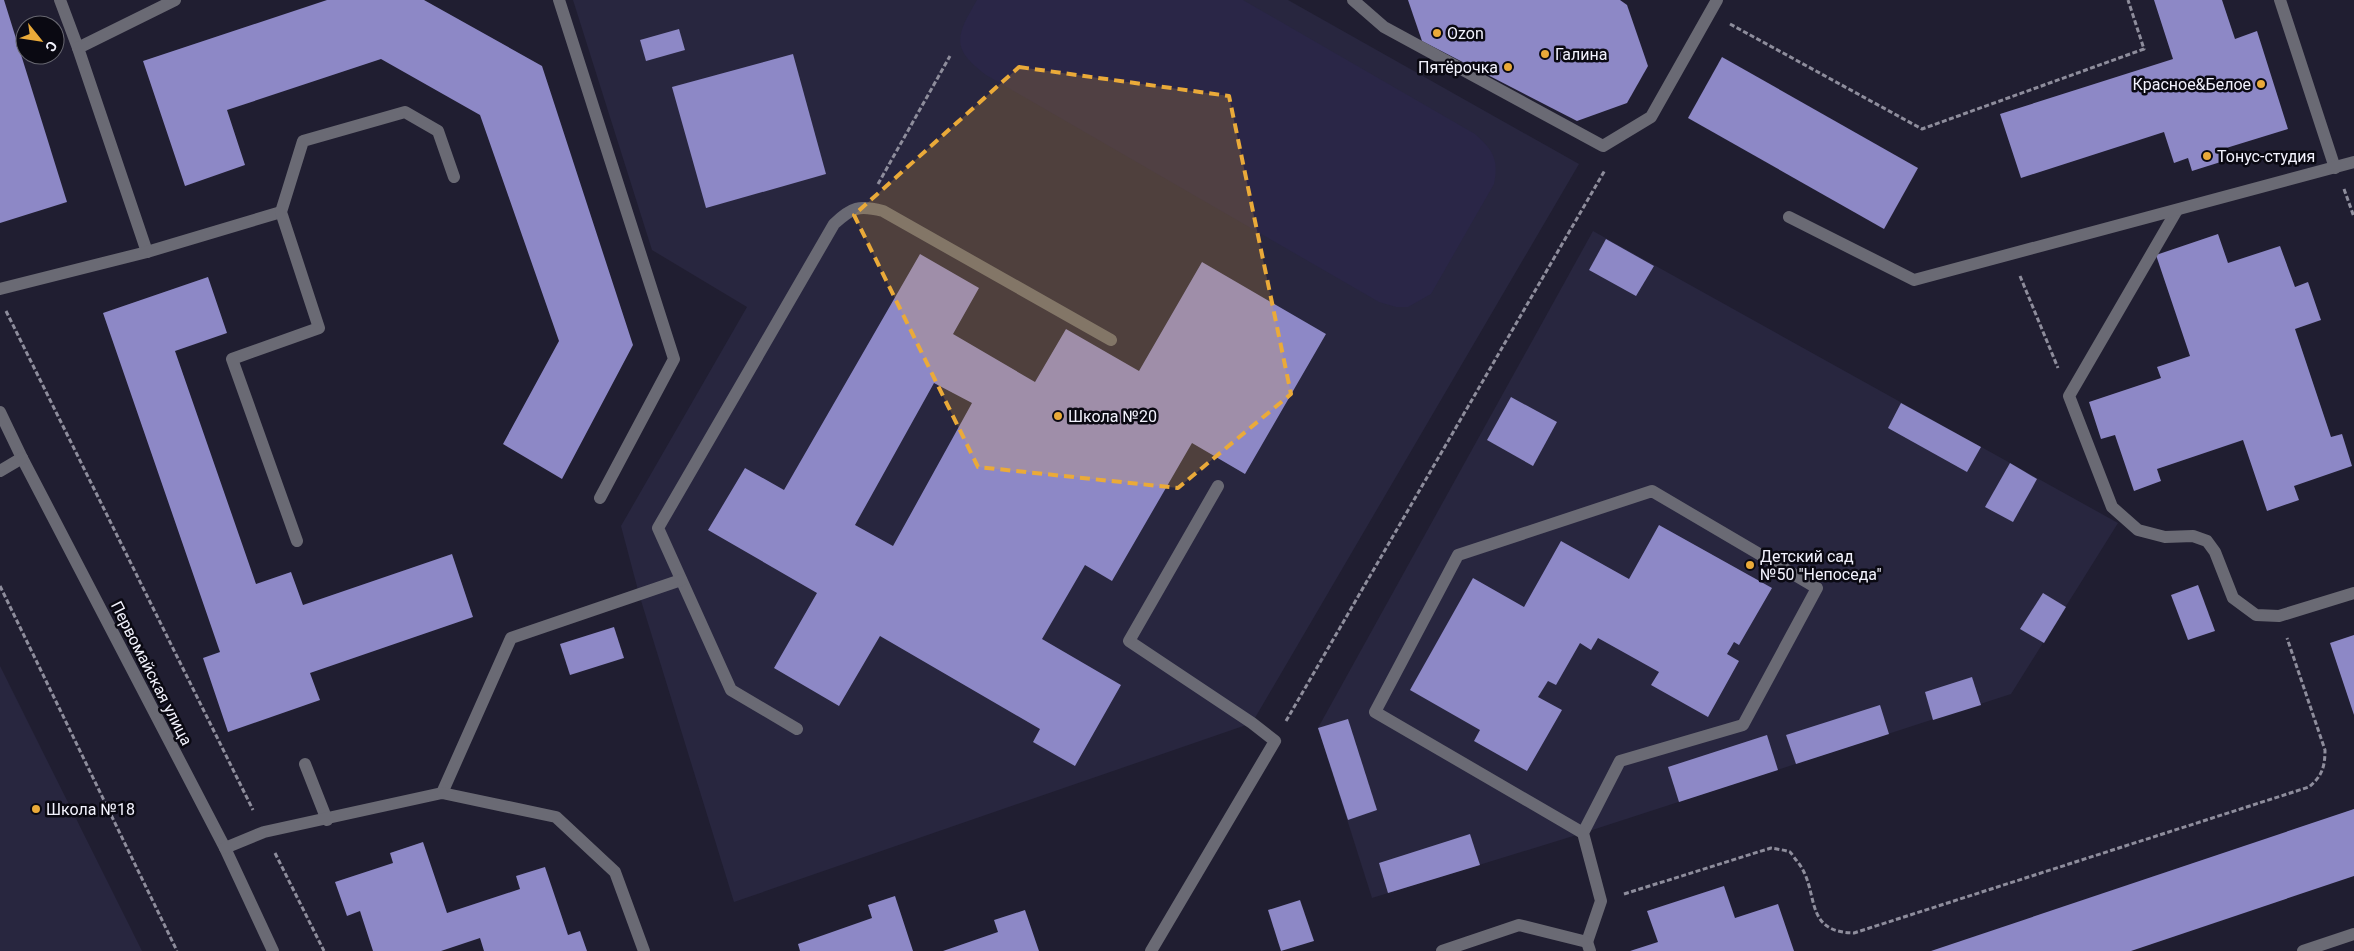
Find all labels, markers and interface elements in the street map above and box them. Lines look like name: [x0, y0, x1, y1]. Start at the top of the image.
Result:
north arrow: [15, 15, 65, 65]
place label: Ozon: [1447, 24, 1484, 43]
marker: Ozon: [1431, 27, 1443, 39]
text: С: [42, 39, 60, 54]
place label: Галина: [1555, 45, 1607, 64]
marker: Галина: [1539, 48, 1551, 60]
place label: Пятёрочка: [1418, 58, 1498, 77]
marker: Пятёрочка: [1502, 61, 1514, 73]
place label: Красное&Белое: [2133, 75, 2251, 94]
marker: Красное&Белое: [2255, 78, 2267, 90]
place label: Тонус-студия: [2217, 147, 2315, 166]
marker: Тонус-студия: [2201, 150, 2213, 162]
place label: Школа №20: [1068, 407, 1157, 426]
marker: Школа №20: [1052, 410, 1064, 422]
place label: Детский сад №50 "Непоседа": [1760, 547, 1882, 584]
marker: Детский сад №50 "Непоседа": [1744, 559, 1756, 571]
street label: Первомайская улица: [107, 598, 196, 749]
place label: Школа №18: [46, 800, 135, 819]
marker: Школа №18: [30, 803, 42, 815]

